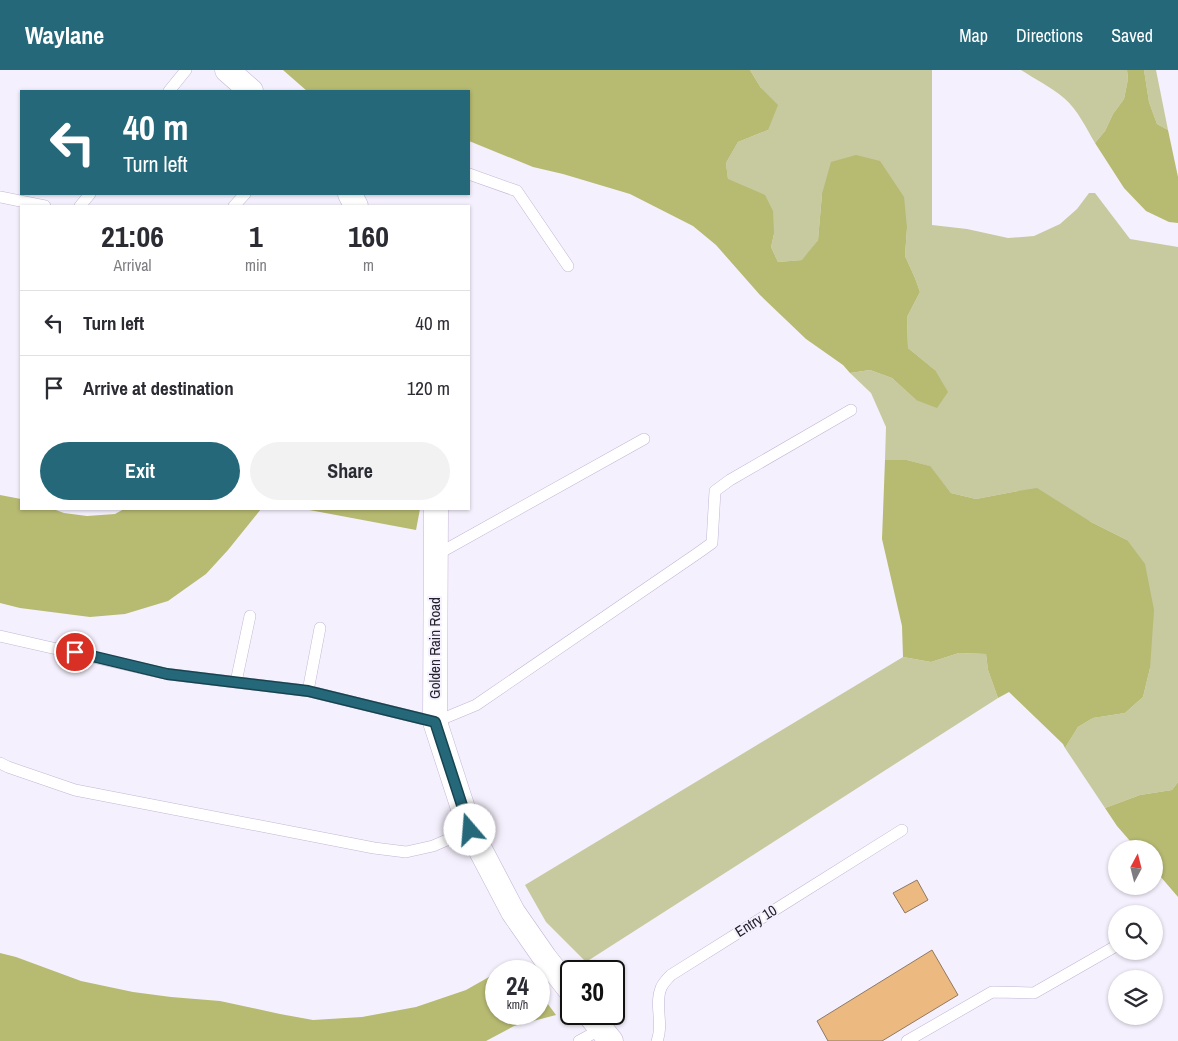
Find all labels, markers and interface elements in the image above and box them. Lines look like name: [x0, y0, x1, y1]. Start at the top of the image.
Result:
text: Waylane: [25, 19, 104, 51]
text: Map: [959, 23, 988, 48]
text: Directions: [1016, 23, 1083, 48]
text: Saved: [1111, 23, 1153, 48]
text: 40 m: [123, 104, 188, 151]
icon: left: [40, 110, 105, 175]
text: Turn left: [123, 149, 188, 179]
text: 21:06: [101, 216, 164, 256]
text: 1: [249, 216, 263, 256]
text: 160: [348, 216, 389, 256]
text: Arrival: [114, 254, 151, 276]
text: min: [245, 254, 267, 276]
text: m: [363, 254, 374, 276]
icon: left: [40, 309, 68, 337]
text: Turn left: [83, 310, 144, 336]
text: 40 m: [415, 310, 450, 336]
icon: arrive: [40, 374, 68, 402]
text: Arrive at destination: [83, 375, 234, 401]
text: 120 m: [407, 375, 450, 401]
button: Exit: [40, 442, 240, 500]
button: Share: [250, 442, 450, 500]
street label: Golden Rain Road: [424, 597, 445, 699]
pin: [54, 631, 96, 673]
icon: arrive: [61, 638, 89, 666]
position arrow: [443, 803, 495, 855]
north arrow: [1108, 840, 1162, 895]
map controls: [1108, 840, 1163, 1025]
street label: Entry 10: [731, 899, 781, 942]
button: search: [1108, 905, 1163, 960]
speed limit sign: 30: [560, 960, 625, 1025]
text: 24: [506, 969, 529, 1003]
button: layers: [1108, 970, 1163, 1025]
text: km/h: [507, 997, 528, 1013]

